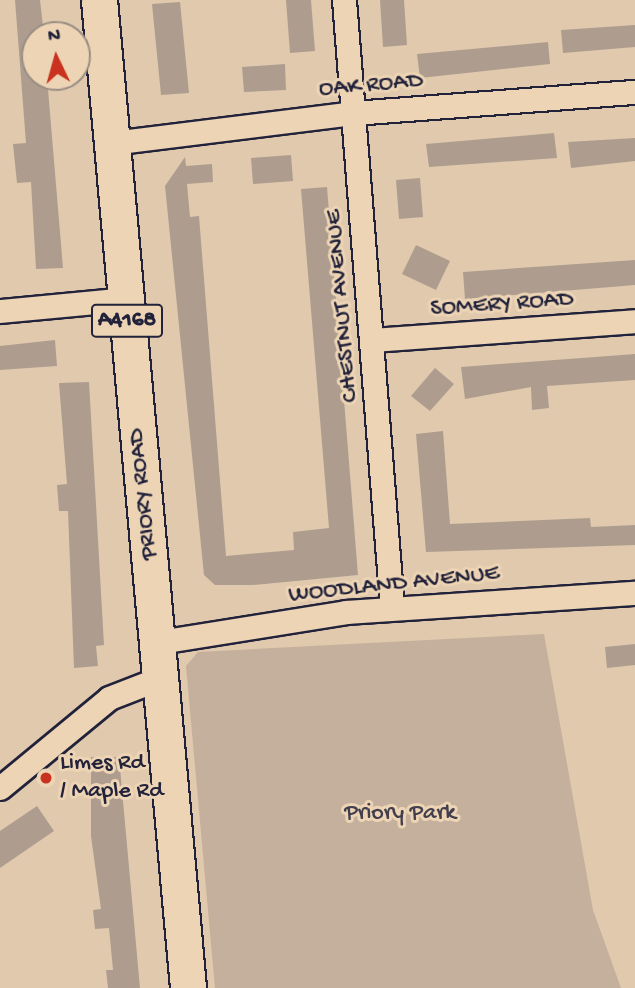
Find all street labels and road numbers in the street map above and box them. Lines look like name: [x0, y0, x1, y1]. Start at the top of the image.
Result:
street label: OAK ROAD: [318, 67, 424, 105]
street label: CHESTNUT AVENUE: [320, 208, 366, 404]
street label: SOMERY ROAD: [429, 286, 575, 324]
road number: A4168: [90, 302, 164, 340]
street label: PRIORY ROAD: [123, 427, 165, 561]
street label: WOODLAND AVENUE: [287, 560, 501, 610]

